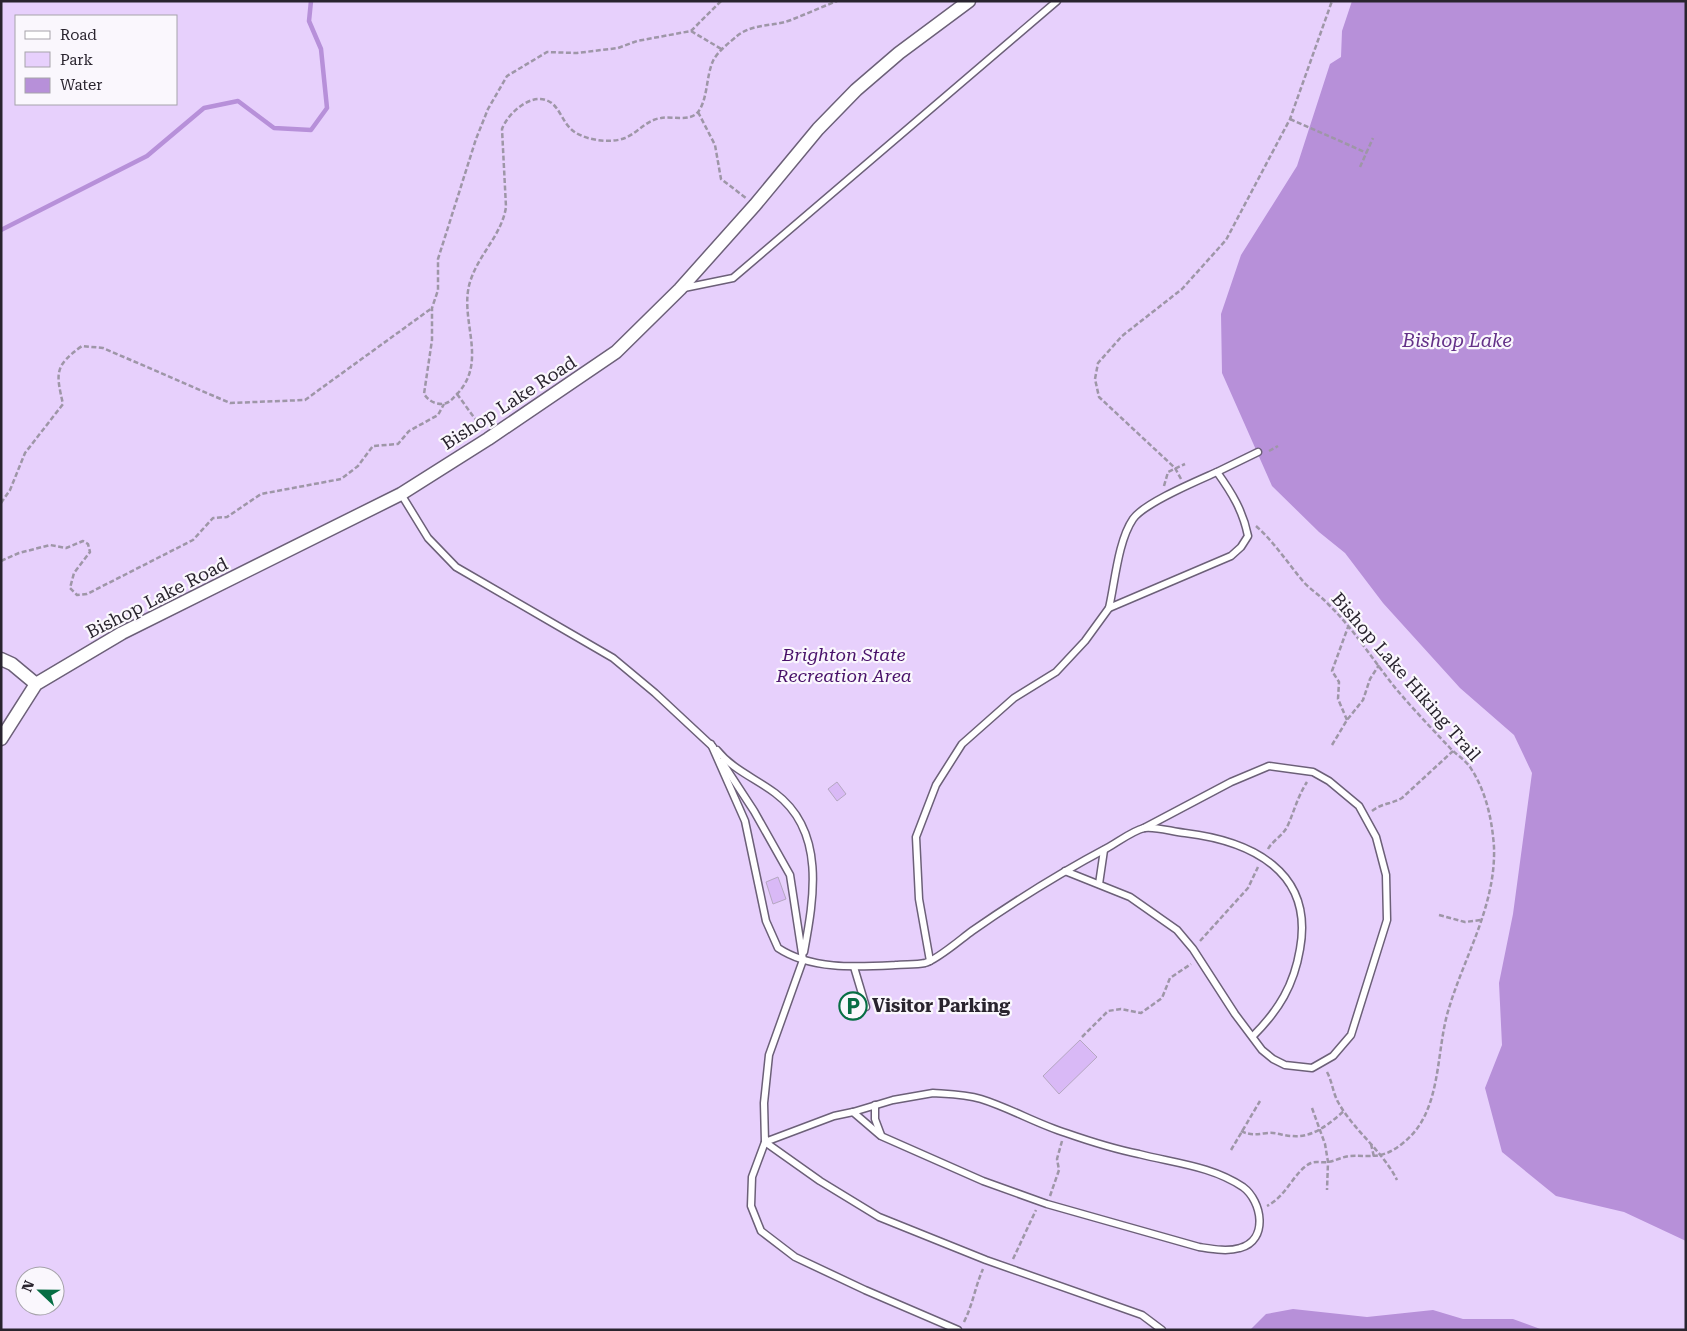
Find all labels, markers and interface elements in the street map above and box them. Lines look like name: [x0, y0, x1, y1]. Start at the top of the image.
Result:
legend: [15, 15, 178, 105]
text: Road: [60, 26, 97, 44]
text: Park: [60, 51, 94, 69]
text: Water: [60, 76, 102, 94]
water label: Bishop Lake: [1401, 329, 1512, 352]
street label: Bishop Lake Road: [438, 351, 580, 454]
street label: Bishop Lake Road: [82, 553, 231, 642]
street label: Bishop Lake Hiking Trail: [1328, 588, 1486, 765]
park label: Brighton State Recreation Area: [775, 644, 912, 686]
parking icon: Visitor Parking: [838, 991, 868, 1021]
place label: Visitor Parking: [872, 995, 1011, 1016]
north arrow: [15, 1266, 65, 1316]
text: N: [19, 1278, 37, 1294]

